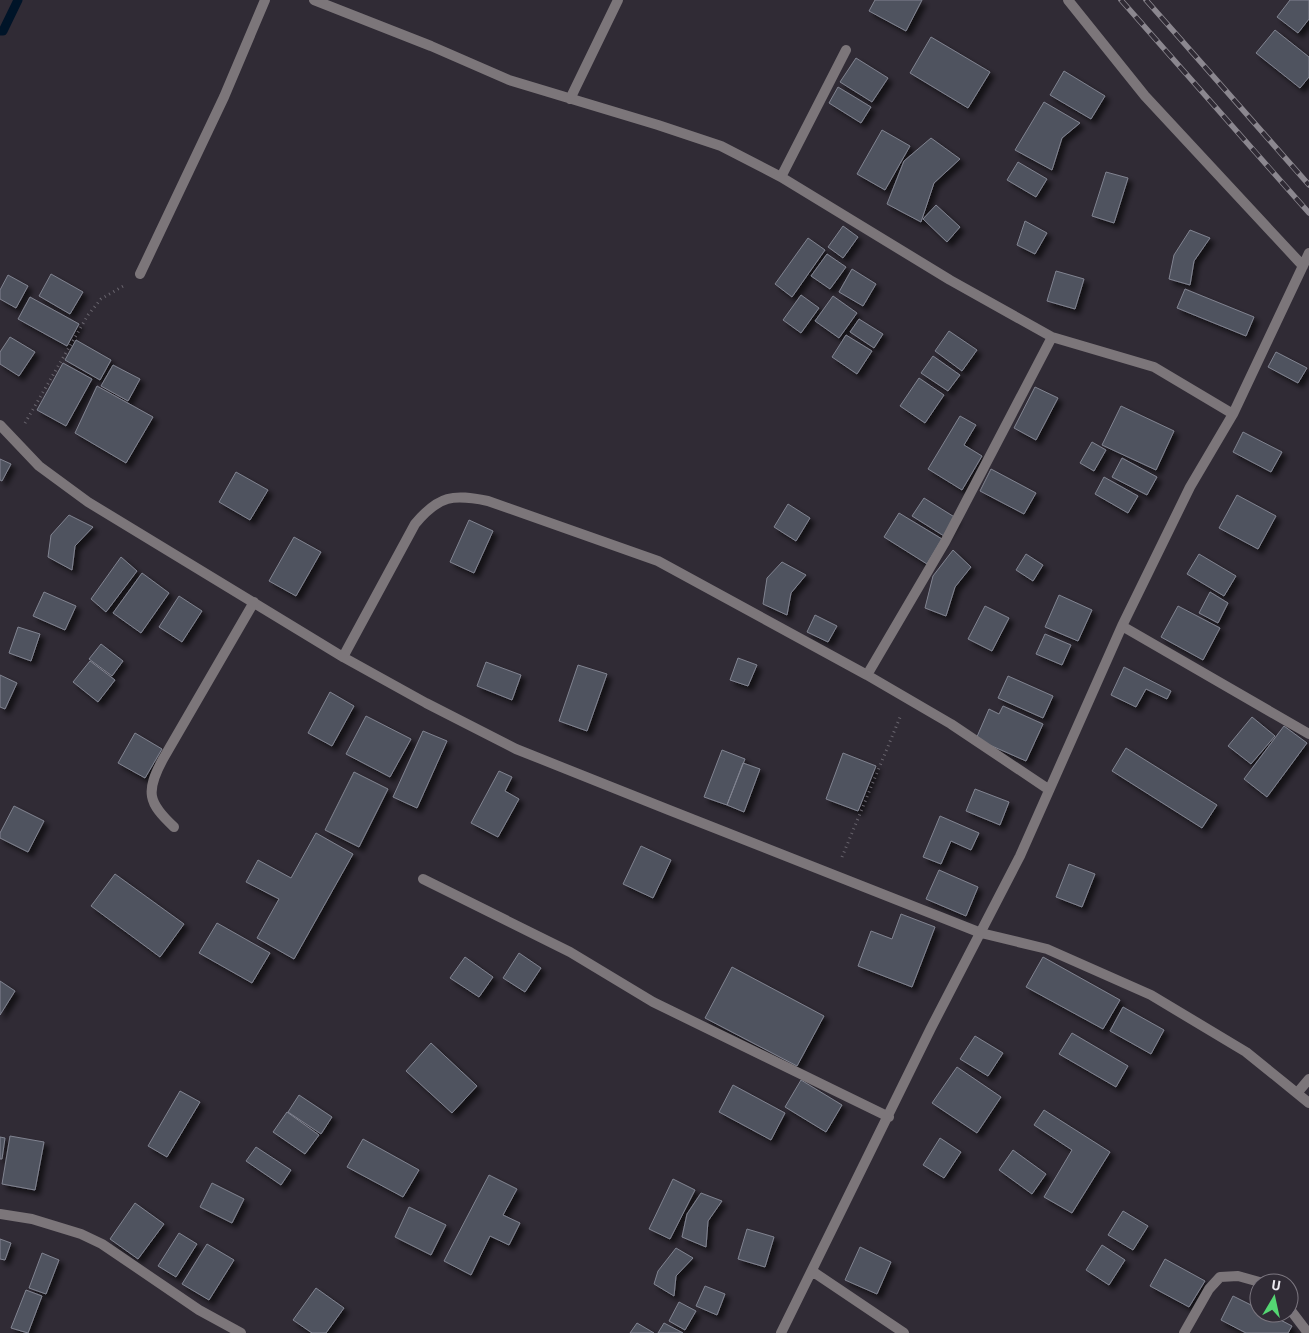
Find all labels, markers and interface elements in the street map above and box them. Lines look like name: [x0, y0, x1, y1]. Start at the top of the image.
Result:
north arrow: [1249, 1273, 1299, 1323]
text: U: [1270, 1276, 1282, 1294]

